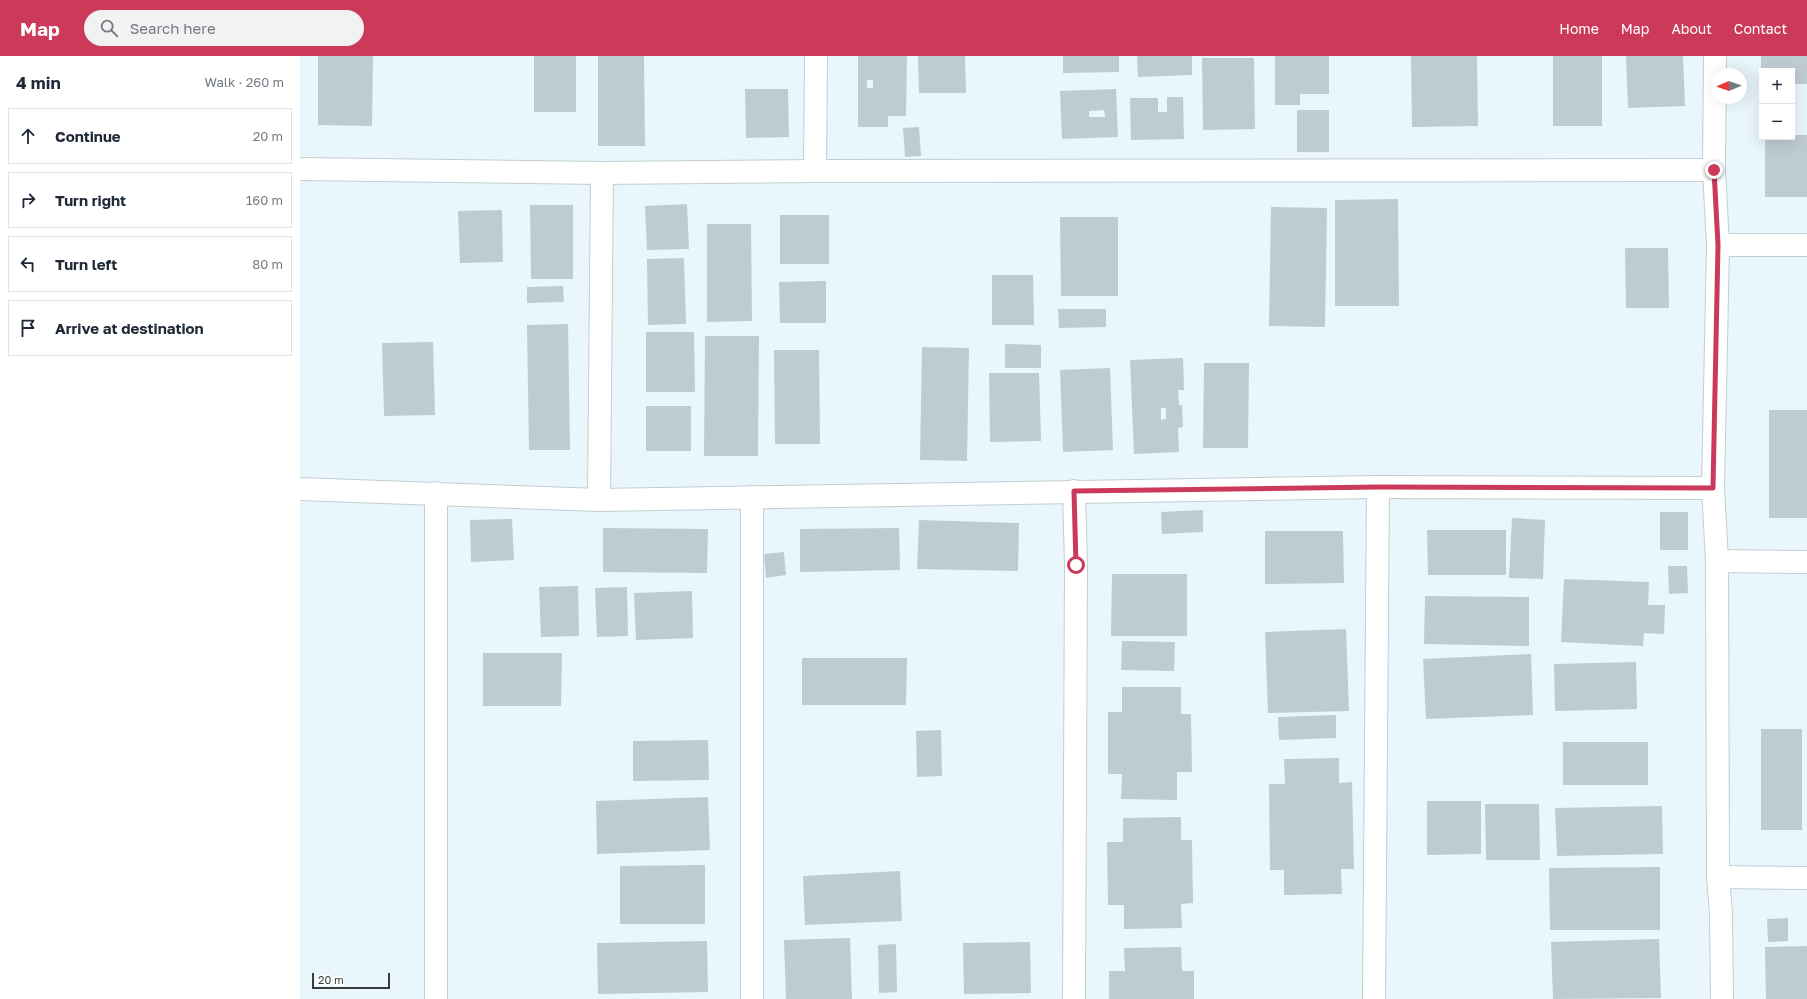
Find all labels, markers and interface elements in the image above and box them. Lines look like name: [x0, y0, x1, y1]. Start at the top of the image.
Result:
search box: [84, 10, 364, 46]
text: Map: [20, 17, 60, 40]
icon: search: [98, 17, 120, 39]
text: Search here: [130, 19, 216, 37]
text: Home: [1559, 20, 1599, 37]
text: Map: [1621, 20, 1649, 37]
text: About: [1671, 20, 1712, 37]
text: Contact: [1734, 20, 1787, 37]
north arrow: [1711, 68, 1747, 104]
map controls: [1759, 68, 1795, 140]
button: +: [1759, 68, 1795, 104]
text: 4 min: [16, 72, 61, 93]
text: Walk · 260 m: [205, 74, 284, 90]
button: −: [1759, 104, 1795, 140]
icon: ahead: [17, 125, 39, 147]
text: Continue: [55, 127, 121, 145]
text: 20 m: [253, 128, 283, 144]
route end: [1705, 161, 1723, 179]
icon: right: [17, 189, 39, 211]
text: Turn right: [55, 191, 126, 209]
text: 160 m: [246, 192, 283, 208]
icon: left: [17, 253, 39, 275]
text: Turn left: [55, 255, 117, 273]
text: 80 m: [252, 256, 283, 272]
icon: arrive: [17, 317, 39, 339]
text: Arrive at destination: [55, 319, 204, 337]
route start: [1067, 556, 1085, 574]
scale bar: [312, 971, 390, 990]
text: 20 m: [318, 973, 344, 986]

